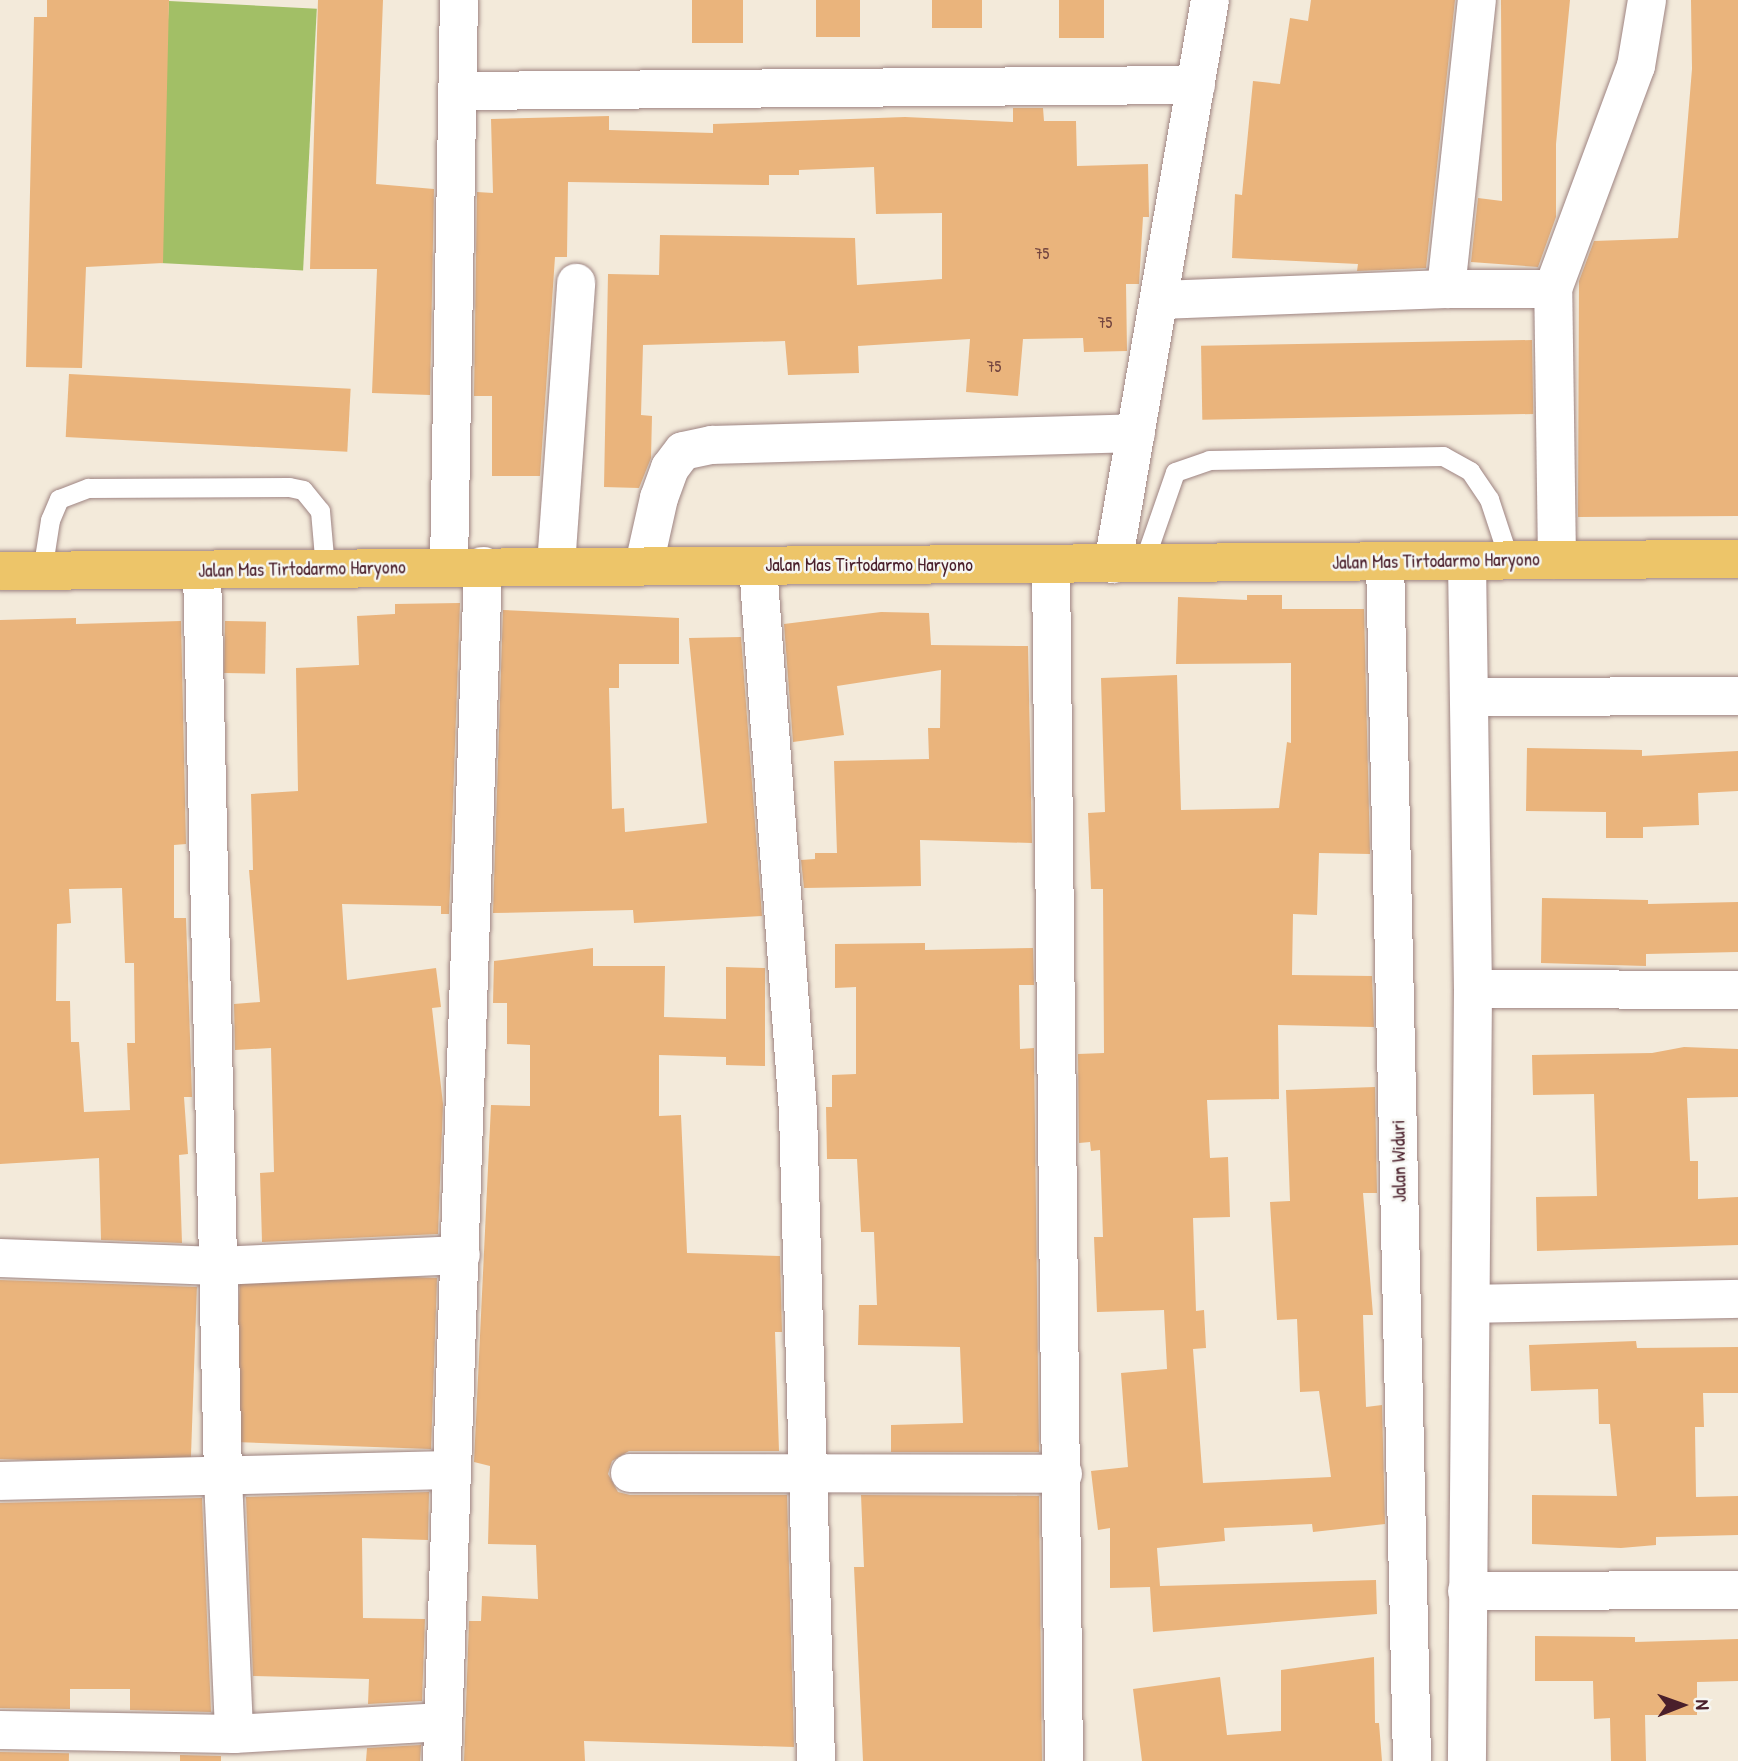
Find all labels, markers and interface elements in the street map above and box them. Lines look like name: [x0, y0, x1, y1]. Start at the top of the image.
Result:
house number: 75: [1035, 243, 1049, 263]
house number: 75: [1098, 312, 1112, 332]
house number: 75: [987, 356, 1001, 376]
street label: Jalan Mas Tirtodarmo Haryono: [1332, 548, 1540, 574]
street label: Jalan Mas Tirtodarmo Haryono: [765, 554, 973, 576]
street label: Jalan Mas Tirtodarmo Haryono: [198, 556, 406, 582]
street label: Jalan Widuri: [1387, 1120, 1411, 1202]
north arrow: [1647, 1670, 1717, 1740]
text: N: [1690, 1699, 1716, 1710]

